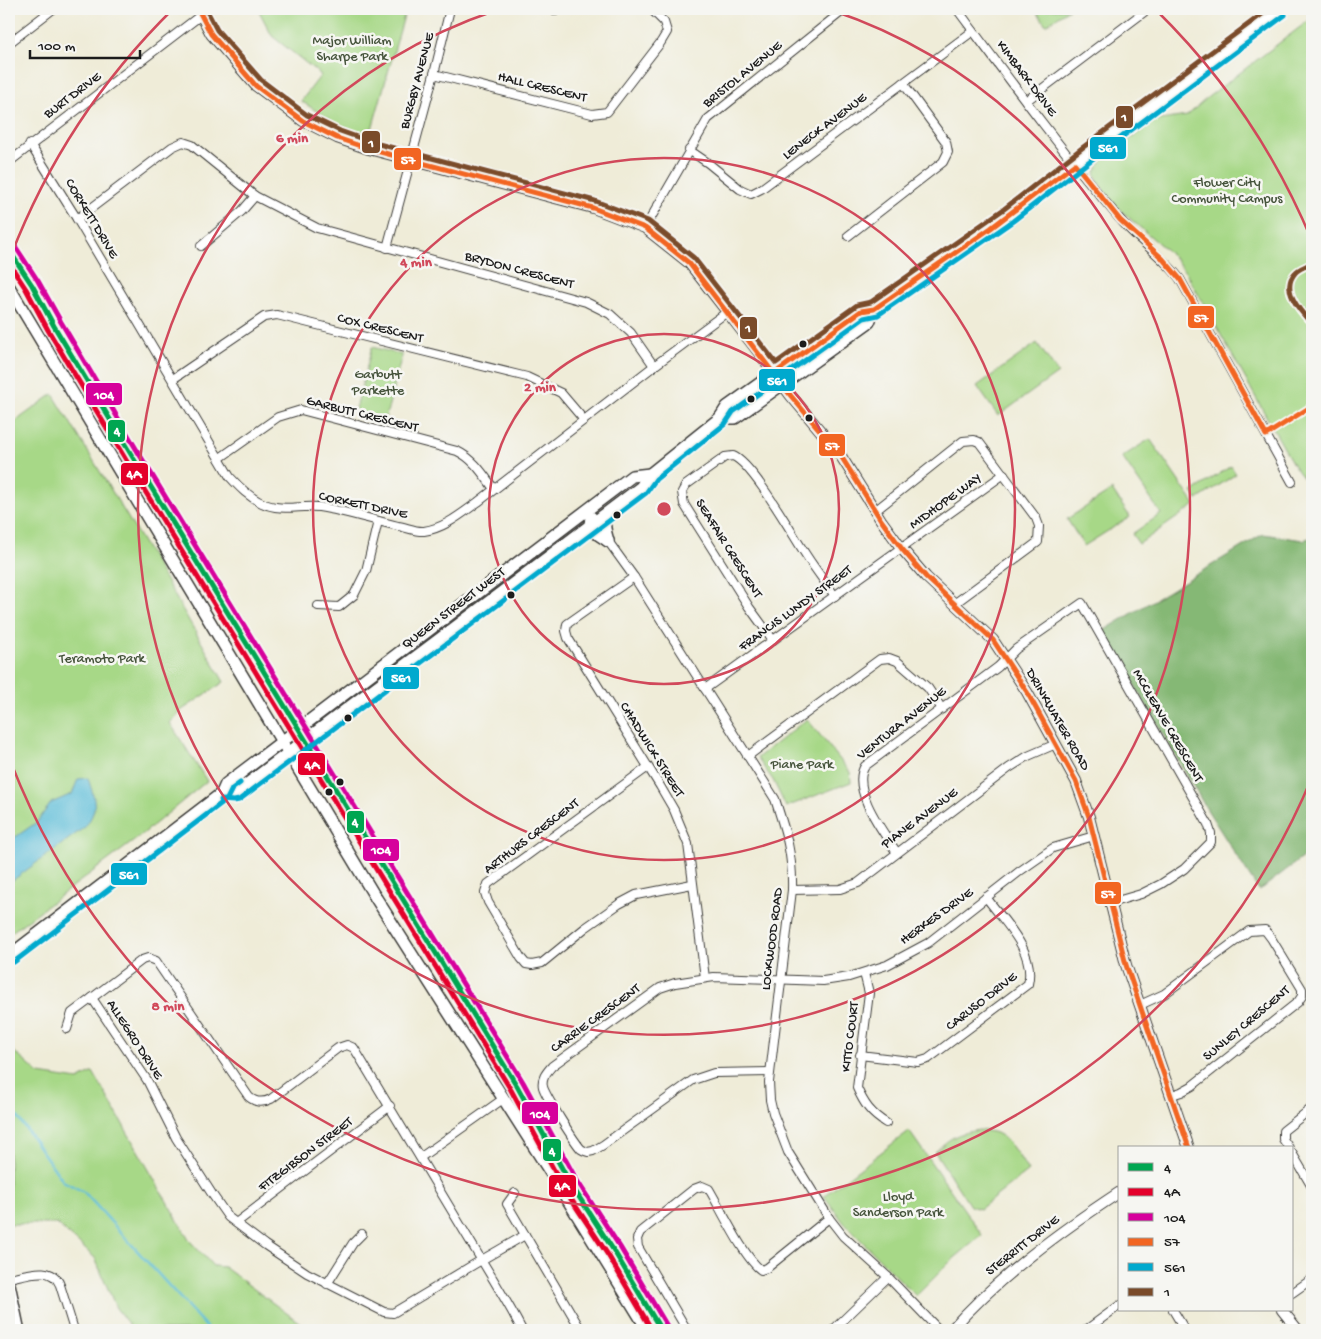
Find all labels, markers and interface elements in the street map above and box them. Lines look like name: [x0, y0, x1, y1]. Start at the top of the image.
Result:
scale bar: [30, 28, 140, 60]
street label: BURGBY AVENUE: [397, 30, 439, 132]
park label: Major William Sharpe Park: [313, 33, 392, 66]
street label: BRISTOL AVENUE: [699, 37, 787, 113]
text: 100 m: [37, 38, 76, 56]
street label: KIMBARK DRIVE: [992, 38, 1061, 121]
street label: BURT DRIVE: [40, 68, 106, 124]
street label: HALL CRESCENT: [496, 69, 589, 107]
street label: LENECK AVENUE: [780, 89, 871, 164]
line badge: 1: [1115, 105, 1134, 129]
text: 1: [1120, 110, 1127, 127]
text: 6 min: [276, 130, 309, 148]
line badge: 1: [361, 130, 381, 154]
text: 1: [367, 136, 374, 153]
line badge: 561: [1089, 136, 1127, 160]
text: 561: [1098, 141, 1118, 158]
line badge: 57: [393, 147, 422, 171]
text: 57: [401, 153, 416, 170]
park label: Flower City Community Campus: [1172, 175, 1283, 208]
street label: CORKETT DRIVE: [60, 176, 122, 263]
street label: BRYDON CRESCENT: [462, 248, 576, 294]
text: 4 min: [399, 254, 433, 272]
line badge: 57: [1187, 305, 1215, 329]
street label: COX CRESCENT: [335, 310, 425, 348]
text: 57: [1194, 311, 1209, 328]
line badge: 1: [739, 316, 758, 340]
text: 1: [744, 321, 751, 338]
unlabelled marker: [798, 339, 808, 349]
park label: Garbutt Parkette: [351, 367, 405, 400]
line badge: 561: [758, 368, 796, 392]
text: 561: [767, 374, 787, 391]
text: 2 min: [524, 379, 557, 397]
line badge: 104: [85, 382, 123, 406]
text: 104: [93, 388, 114, 405]
street label: GARBUTT CRESCENT: [304, 393, 420, 437]
unlabelled marker: [746, 394, 756, 404]
unlabelled marker: [804, 413, 814, 423]
line badge: 4: [107, 419, 126, 443]
text: 4: [113, 424, 121, 441]
line badge: 57: [818, 433, 846, 457]
text: 57: [825, 439, 840, 456]
line badge: 4A: [120, 462, 149, 486]
text: 4A: [126, 467, 143, 484]
street label: MIDHOPE WAY: [907, 470, 985, 534]
street label: CORKETT DRIVE: [317, 488, 410, 524]
street label: SEAFAIR CRESCENT: [691, 496, 766, 602]
centre of rings: [655, 500, 673, 518]
unlabelled marker: [612, 510, 622, 520]
street label: FRANCIS LUNDY STREET: [735, 562, 857, 656]
street label: QUEEN STREET WEST: [399, 564, 510, 653]
unlabelled marker: [506, 590, 516, 600]
park label: Teramoto Park: [58, 651, 147, 668]
street label: DRINKWATER ROAD: [1020, 665, 1093, 775]
line badge: 561: [382, 666, 420, 690]
street label: MCCLEAVE CRESCENT: [1128, 666, 1207, 786]
text: 561: [391, 671, 411, 688]
street label: VENTURA AVENUE: [853, 683, 951, 765]
street label: CHADWICK STREET: [615, 699, 687, 801]
unlabelled marker: [343, 713, 353, 723]
line badge: 4A: [297, 752, 326, 776]
park label: Piane Park: [770, 757, 835, 774]
text: 4A: [304, 758, 321, 775]
unlabelled marker: [335, 777, 345, 787]
street label: PIANE AVENUE: [878, 784, 963, 854]
unlabelled marker: [324, 787, 334, 797]
street label: ARTHURS CRESCENT: [481, 795, 584, 878]
line badge: 4: [346, 810, 365, 834]
text: 4: [351, 815, 359, 832]
line badge: 104: [362, 838, 400, 862]
text: 104: [370, 843, 391, 860]
line badge: 561: [110, 862, 148, 886]
text: 561: [119, 868, 139, 885]
line badge: 57: [1094, 881, 1122, 905]
street label: HERKES DRIVE: [897, 884, 978, 949]
street label: LOCKWOOD ROAD: [758, 886, 788, 991]
text: 57: [1101, 887, 1116, 904]
street label: CARUSO DRIVE: [943, 968, 1022, 1035]
street label: CARRIE CRESCENT: [548, 980, 645, 1057]
street label: SUNLEY CRESCENT: [1200, 982, 1294, 1065]
street label: ALLEGRO DRIVE: [102, 997, 167, 1084]
text: 8 min: [152, 998, 185, 1016]
street label: KITTO COURT: [838, 1000, 864, 1073]
line badge: 104: [521, 1101, 559, 1125]
text: 104: [529, 1107, 550, 1124]
street label: FITZGIBSON STREET: [255, 1114, 357, 1197]
line badge: 4: [542, 1138, 562, 1162]
text: 4: [548, 1144, 556, 1161]
legend: [1118, 1146, 1294, 1312]
text: 4: [1164, 1160, 1171, 1178]
line badge: 4A: [548, 1174, 577, 1198]
text: 4A: [554, 1179, 571, 1196]
text: 4A: [1164, 1184, 1181, 1202]
park label: Lloyd Sanderson Park: [853, 1189, 945, 1222]
text: 104: [1163, 1210, 1186, 1228]
street label: STERRITT DRIVE: [983, 1211, 1064, 1280]
text: 57: [1164, 1234, 1181, 1252]
text: 561: [1164, 1260, 1186, 1278]
text: 1: [1163, 1284, 1170, 1302]

